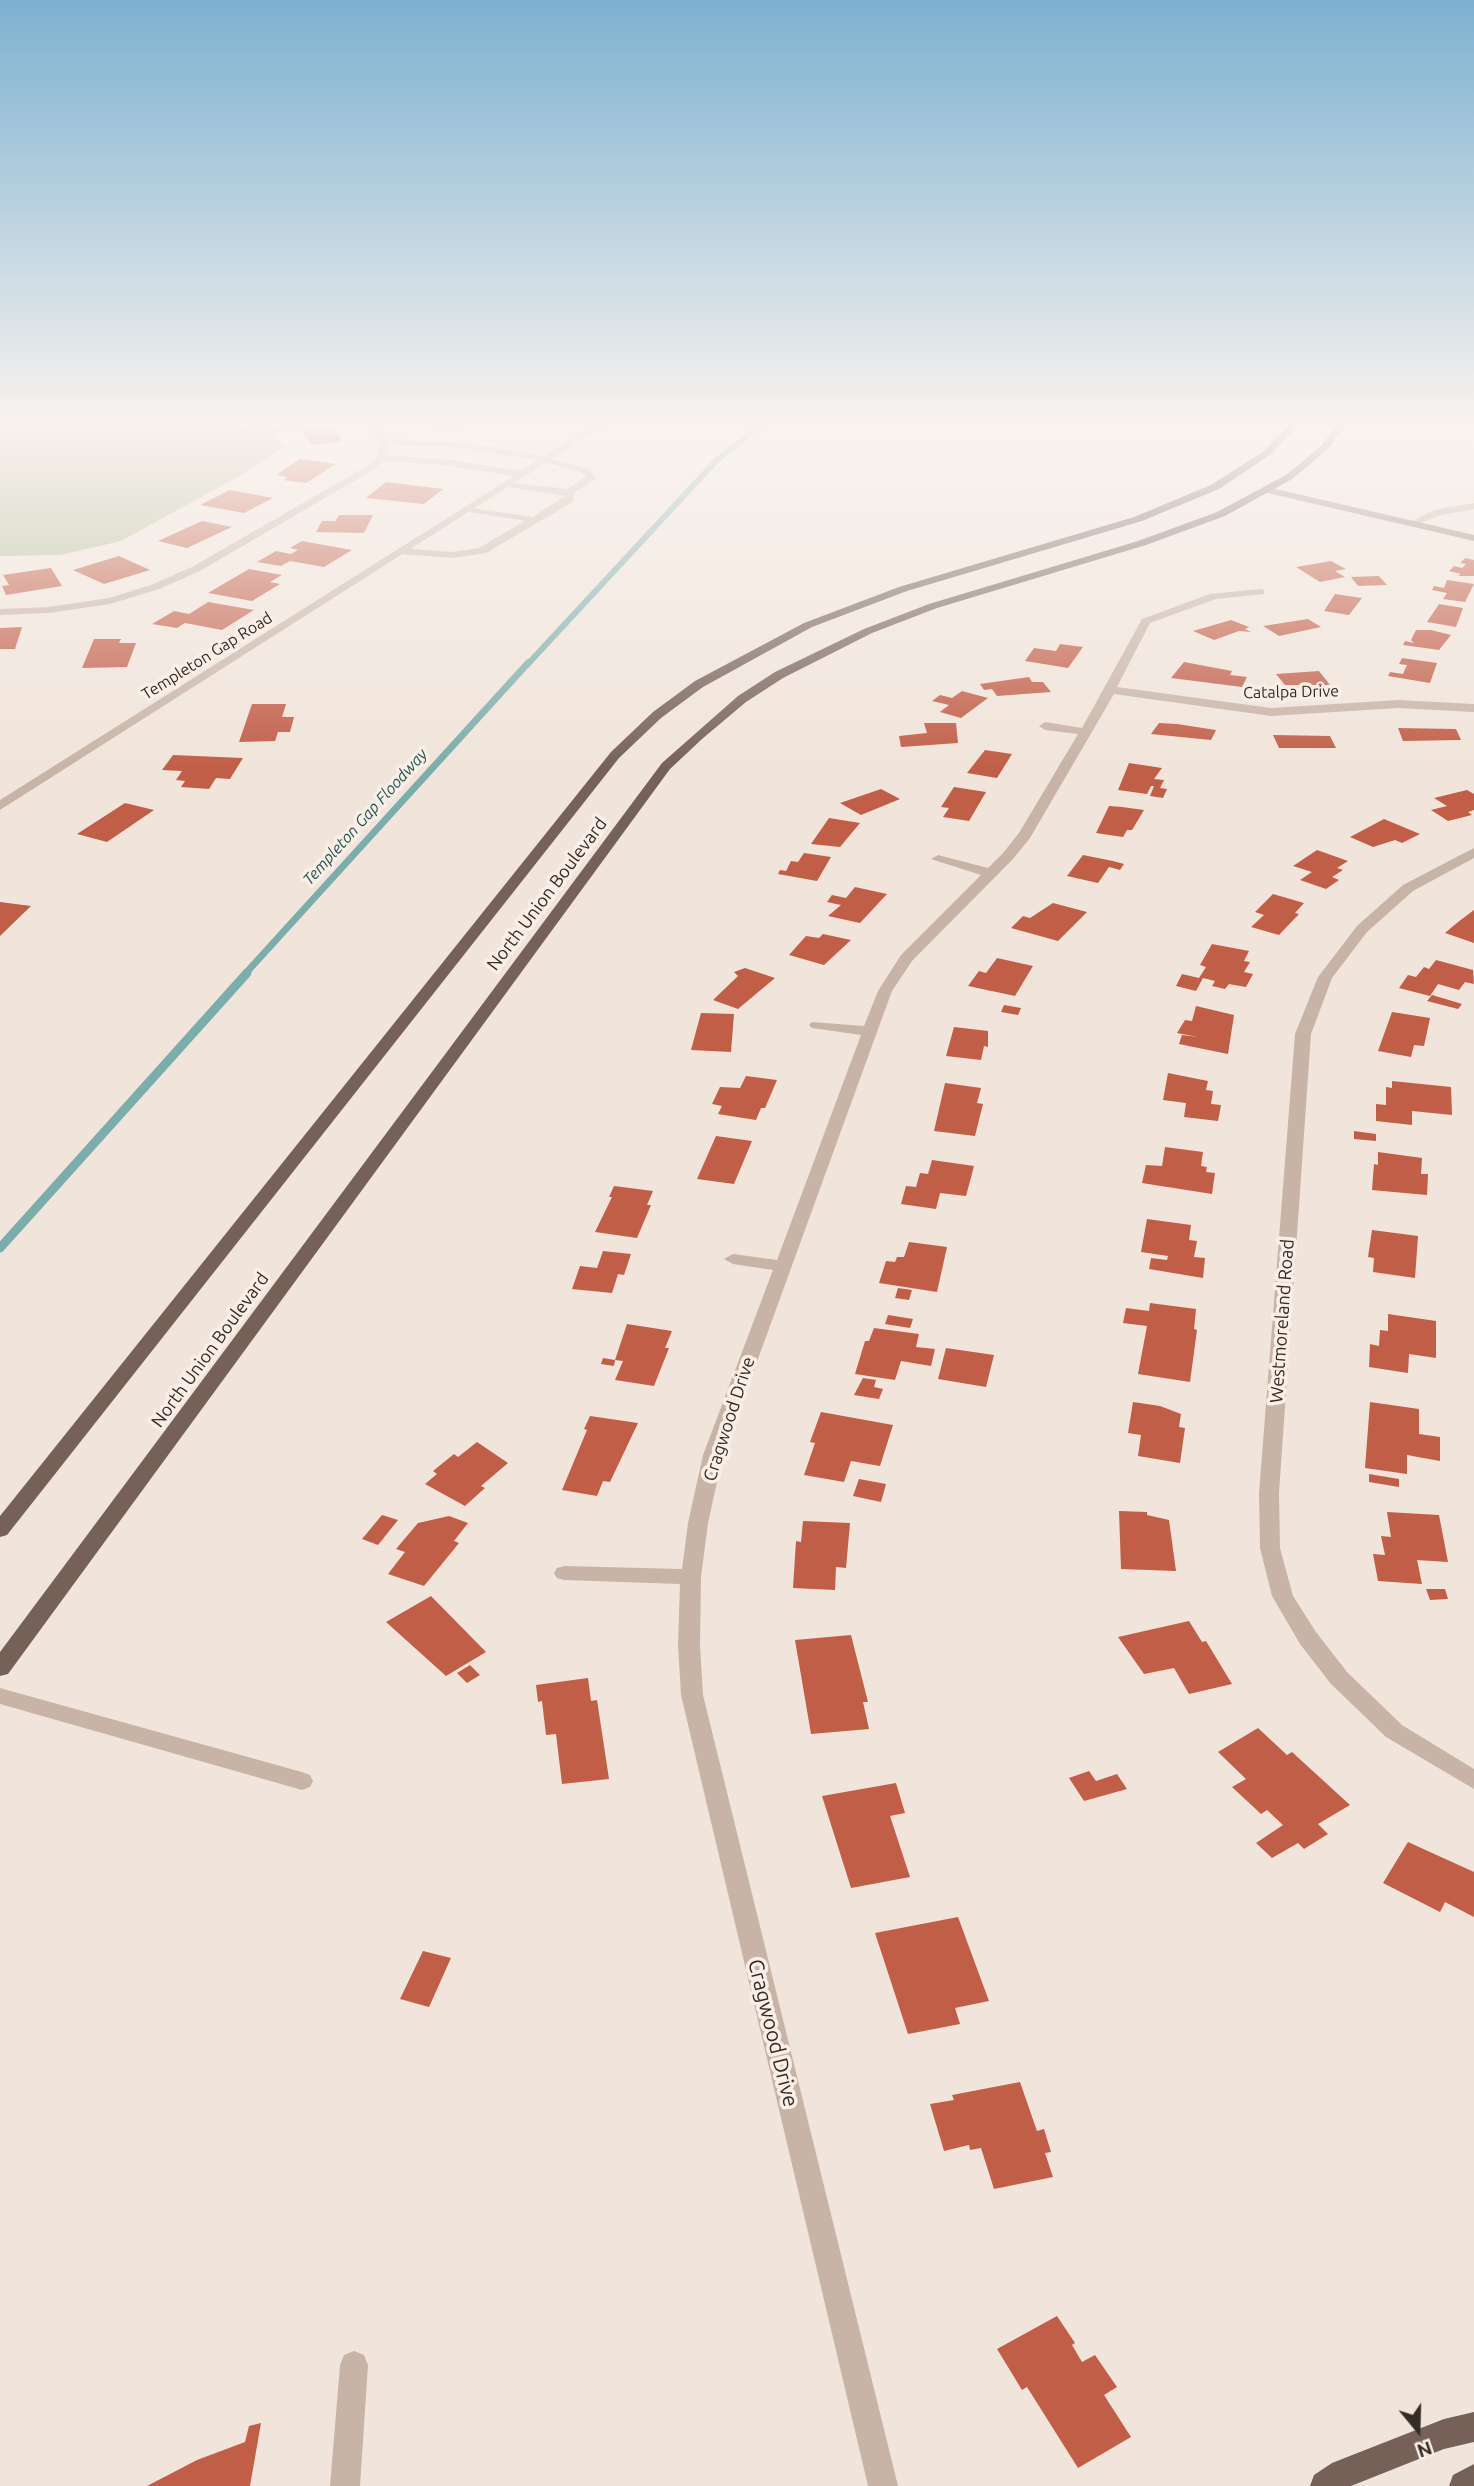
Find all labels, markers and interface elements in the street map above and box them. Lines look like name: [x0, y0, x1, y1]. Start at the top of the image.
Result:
street label: Templeton Gap Road: [138, 608, 276, 704]
street label: Catalpa Drive: [1243, 682, 1339, 702]
water label: Templeton Gap Floodway: [299, 745, 431, 889]
street label: North Union Boulevard: [482, 813, 612, 975]
street label: Westmoreland Road: [1265, 1238, 1299, 1404]
street label: North Union Boulevard: [147, 1268, 273, 1432]
street label: Cragwood Drive: [699, 1354, 759, 1484]
street label: Cragwood Drive: [742, 1957, 804, 2109]
north arrow: [1383, 2395, 1453, 2465]
text: N: [1415, 2437, 1435, 2463]

